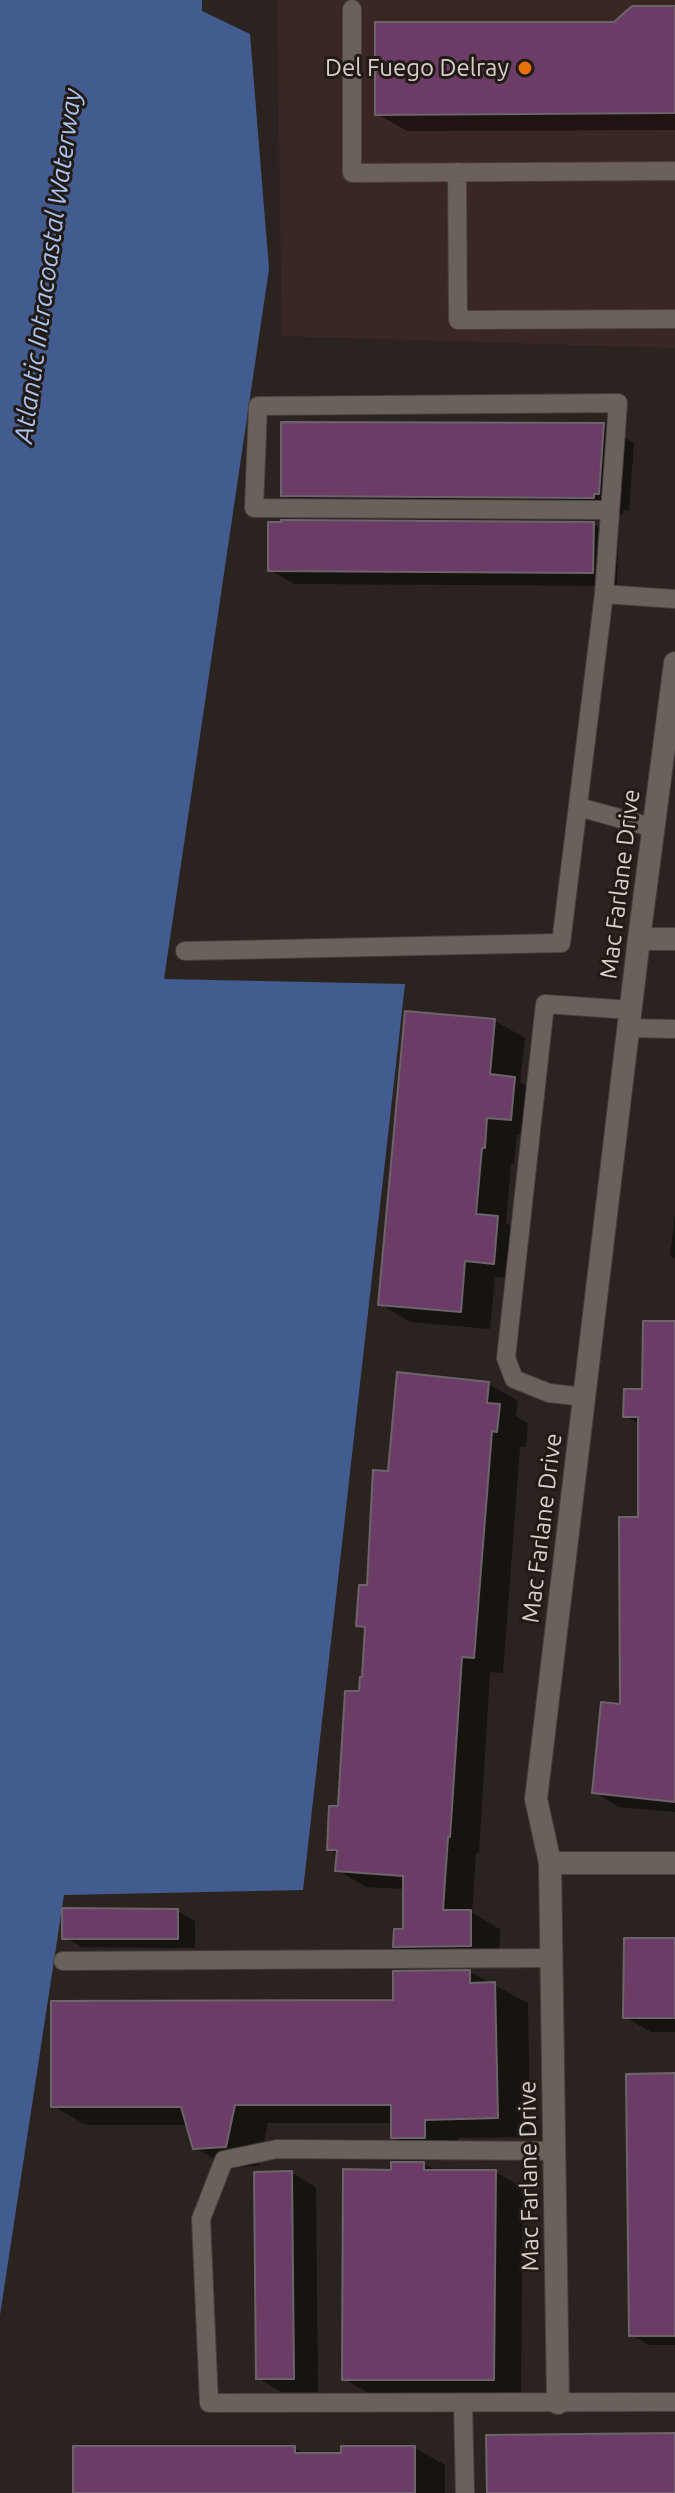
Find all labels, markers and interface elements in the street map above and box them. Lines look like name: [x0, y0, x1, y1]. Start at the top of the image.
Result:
place label: Del Fuego Delray: [325, 54, 509, 82]
marker: Del Fuego Delray: [516, 59, 534, 77]
water label: Atlantic Intracoastal Waterway: [8, 87, 88, 445]
street label: Mac Farlane Drive: [594, 788, 646, 980]
street label: Mac Farlane Drive: [516, 1432, 568, 1624]
street label: Mac Farlane Drive: [513, 2080, 545, 2272]

